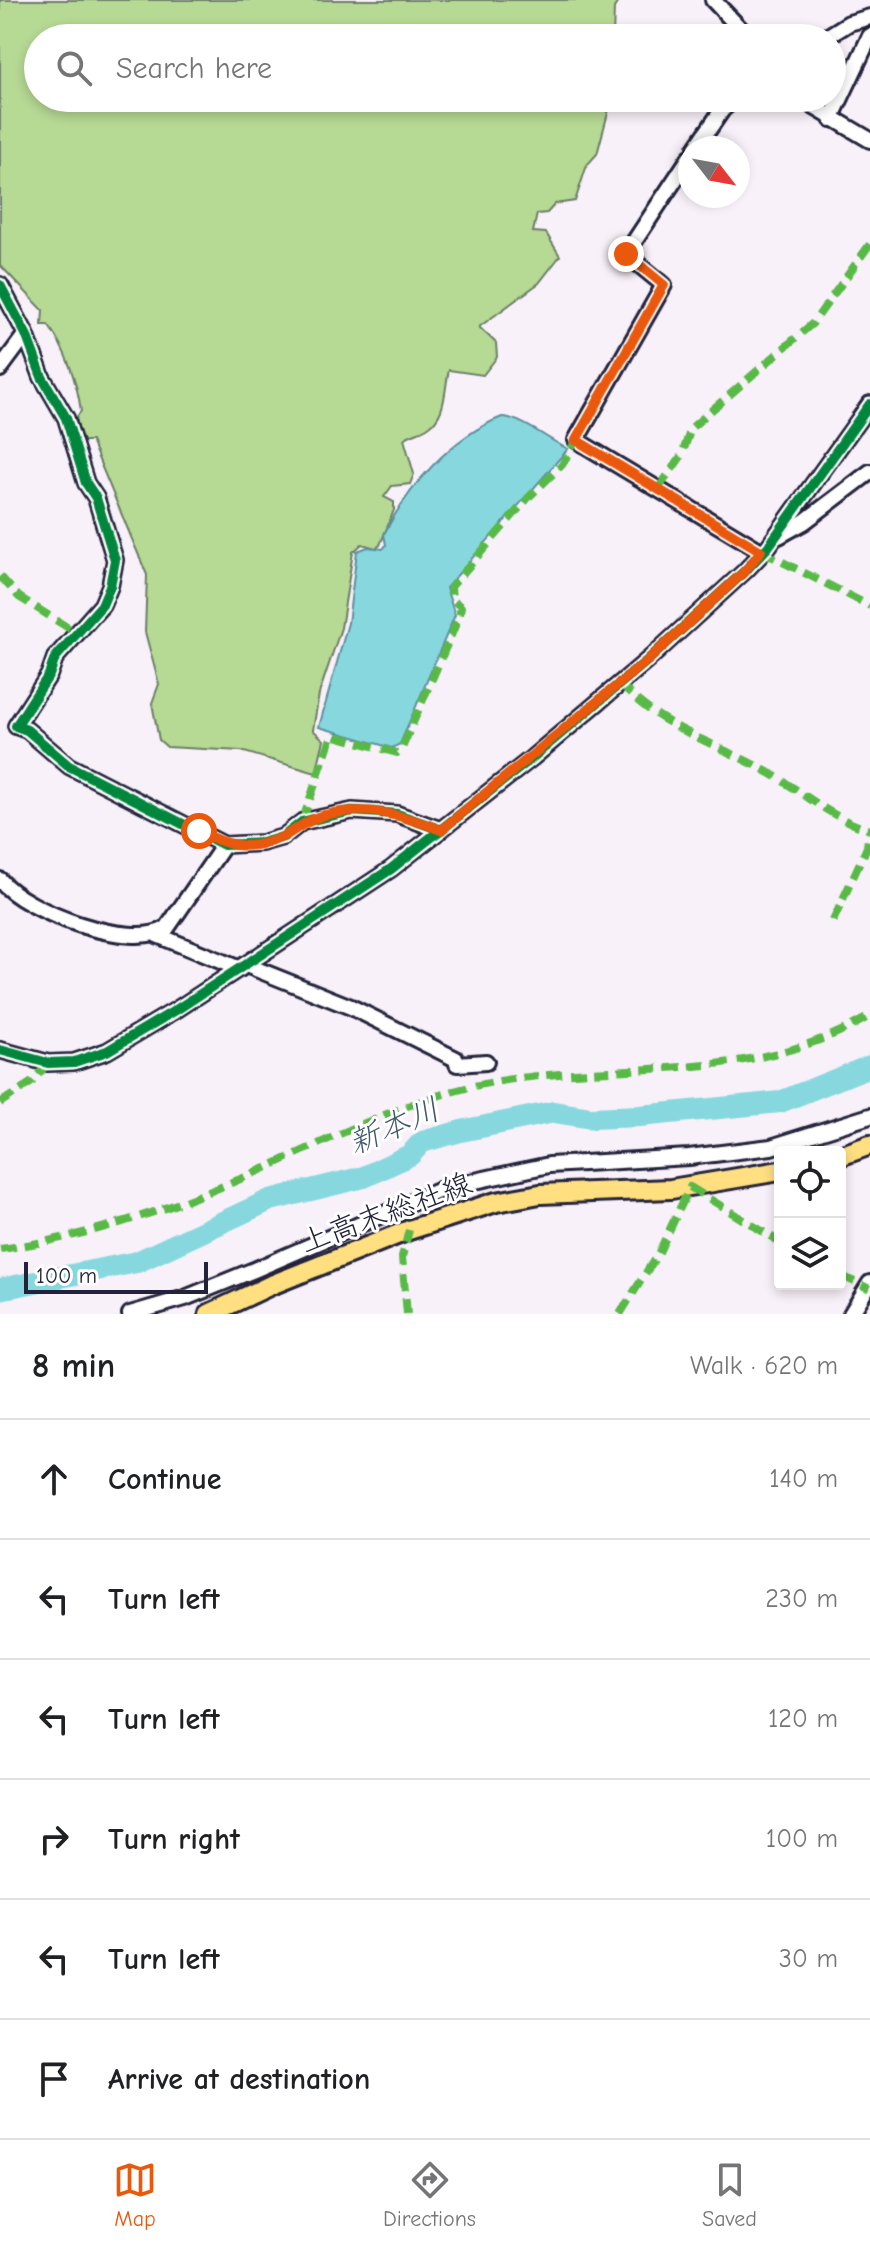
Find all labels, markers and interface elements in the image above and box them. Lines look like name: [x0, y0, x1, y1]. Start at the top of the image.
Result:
search box: [24, 24, 846, 112]
icon: search: [52, 46, 96, 90]
text: Search here: [116, 51, 272, 86]
north arrow: [678, 136, 750, 208]
route end: [608, 236, 644, 272]
route start: [181, 813, 217, 849]
water label: 新本川: [343, 1090, 445, 1162]
map controls: [774, 1146, 846, 1290]
button: locate: [774, 1146, 846, 1218]
street label: 上高末総社線: [295, 1166, 477, 1260]
button: layers: [774, 1218, 846, 1290]
scale bar: [24, 1258, 208, 1294]
text: 100 m: [36, 1263, 97, 1289]
text: 8 min: [32, 1346, 115, 1386]
text: Walk · 620 m: [690, 1351, 838, 1381]
icon: ahead: [32, 1457, 76, 1501]
text: Continue: [108, 1462, 222, 1497]
text: 140 m: [769, 1464, 838, 1494]
icon: left: [32, 1577, 76, 1621]
text: Turn left: [108, 1582, 220, 1617]
text: 230 m: [765, 1584, 838, 1614]
icon: left: [32, 1697, 76, 1741]
text: Turn left: [108, 1702, 220, 1737]
text: 120 m: [768, 1704, 838, 1734]
icon: right: [32, 1817, 76, 1861]
text: Turn right: [108, 1822, 240, 1857]
text: 100 m: [766, 1824, 838, 1854]
icon: left: [32, 1937, 76, 1981]
text: Turn left: [108, 1942, 220, 1977]
text: 30 m: [779, 1944, 838, 1974]
icon: arrive: [32, 2057, 76, 2101]
text: Arrive at destination: [108, 2062, 370, 2097]
tab: Map: [113, 2158, 157, 2232]
tab: Directions: [383, 2158, 476, 2232]
tab: Saved: [702, 2158, 757, 2232]

